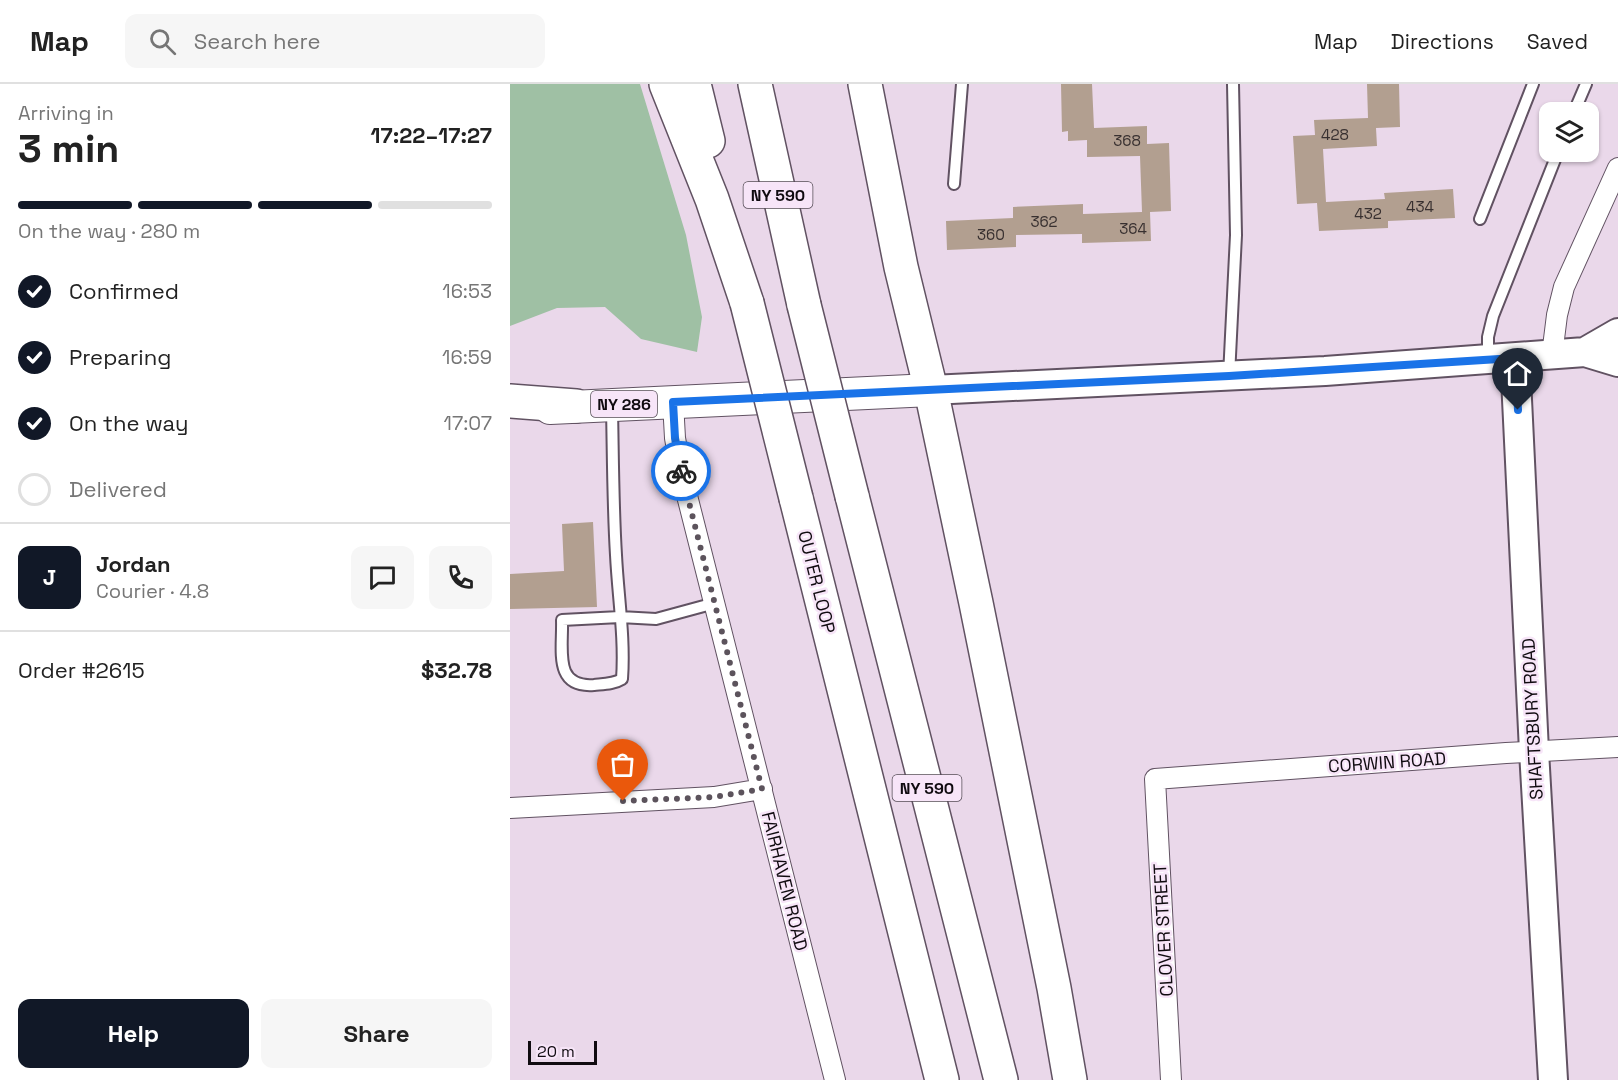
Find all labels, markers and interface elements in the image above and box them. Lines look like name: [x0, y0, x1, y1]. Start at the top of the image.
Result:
search box: [125, 14, 545, 68]
text: Map: [30, 23, 89, 59]
icon: search: [146, 25, 179, 58]
text: Search here: [194, 27, 321, 55]
text: Map: [1314, 28, 1358, 55]
text: Directions: [1391, 28, 1494, 55]
text: Saved: [1527, 28, 1588, 55]
text: Arriving in: [18, 100, 114, 126]
map controls: [1539, 102, 1599, 162]
button: layers: [1539, 102, 1599, 162]
text: 17:22–17:27: [371, 121, 492, 149]
text: 3 min: [18, 124, 119, 173]
house number: 428: [1321, 125, 1349, 144]
house number: 368: [1113, 131, 1141, 150]
road number: NY 590: [744, 182, 812, 208]
house number: 434: [1406, 197, 1434, 216]
house number: 432: [1354, 204, 1382, 223]
house number: 362: [1030, 212, 1058, 231]
text: On the way · 280 m: [18, 218, 200, 244]
house number: 364: [1119, 219, 1147, 238]
house number: 360: [977, 225, 1005, 244]
icon: check: [18, 275, 51, 308]
text: Confirmed: [69, 277, 179, 305]
text: 16:53: [442, 278, 492, 304]
icon: check: [18, 341, 51, 374]
text: Preparing: [69, 343, 171, 371]
text: 16:59: [442, 344, 492, 370]
pin: [1492, 348, 1543, 410]
icon: home: [1501, 357, 1534, 390]
road number: NY 286: [591, 391, 657, 417]
icon: check: [18, 407, 51, 440]
text: On the way: [69, 409, 188, 437]
text: 17:07: [444, 410, 492, 436]
courier: [651, 441, 711, 501]
icon: bike: [665, 455, 698, 488]
text: Delivered: [69, 475, 167, 503]
street label: OUTER LOOP: [793, 528, 841, 636]
button: chat: [351, 546, 414, 609]
button: phone: [429, 546, 492, 609]
text: Jordan: [96, 550, 171, 578]
text: J: [43, 563, 56, 591]
text: Courier · 4.8: [96, 578, 209, 604]
street label: SHAFTSBURY ROAD: [1516, 638, 1548, 800]
text: Order #2615: [18, 656, 145, 684]
text: $32.78: [421, 656, 492, 684]
pin: [597, 739, 648, 801]
street label: CORWIN ROAD: [1327, 746, 1447, 778]
icon: bag: [606, 748, 639, 781]
road number: NY 590: [892, 775, 962, 801]
street label: FAIRHAVEN ROAD: [757, 809, 813, 953]
street label: CLOVER STREET: [1148, 862, 1178, 997]
button: Help: [18, 999, 249, 1068]
button: Share: [261, 999, 492, 1068]
scale bar: [528, 1038, 597, 1066]
text: 20 m: [537, 1041, 575, 1062]

